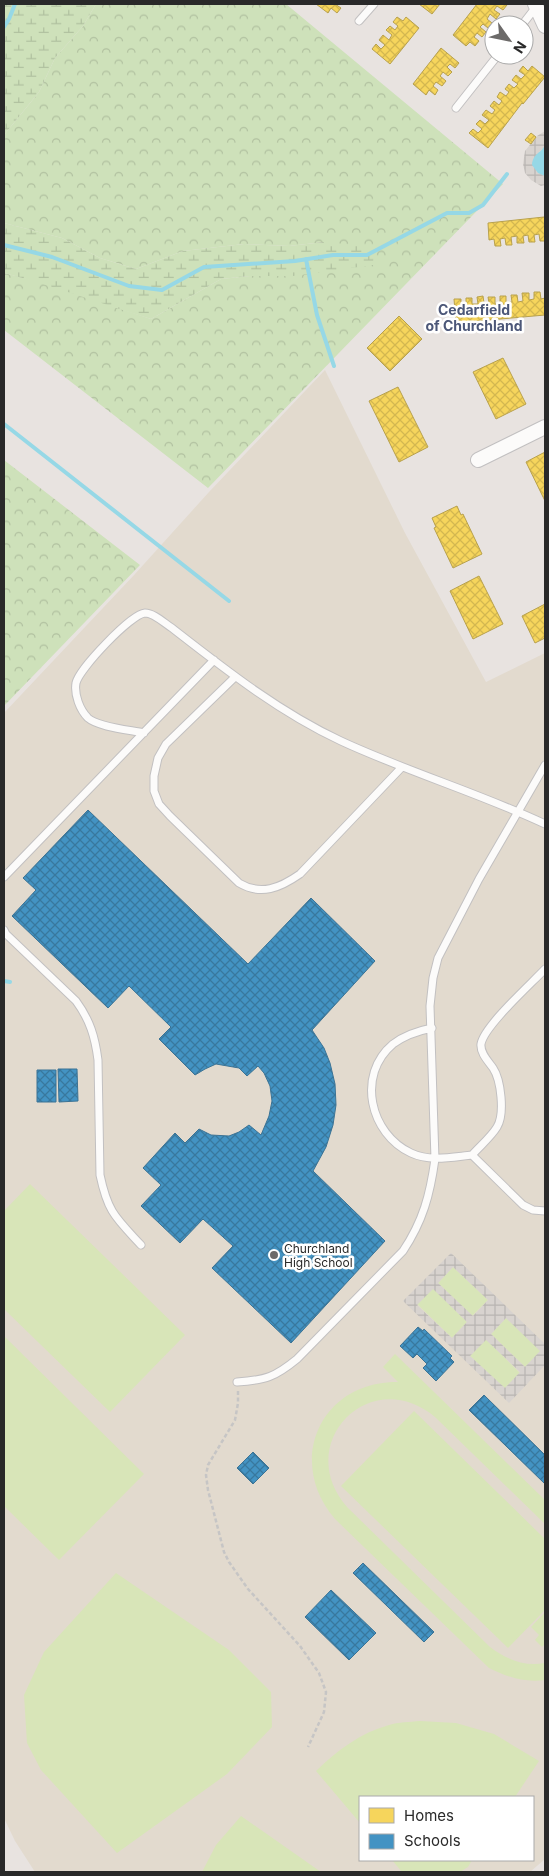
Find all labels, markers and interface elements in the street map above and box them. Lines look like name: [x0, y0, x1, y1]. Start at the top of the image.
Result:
north arrow: [484, 15, 534, 65]
text: N: [510, 38, 530, 56]
district label: Cedarfield of Churchland: [425, 301, 523, 334]
place label: Churchland High School: [284, 1241, 353, 1270]
marker: Churchland High School: [268, 1249, 280, 1261]
legend: [359, 1796, 534, 1861]
text: Homes: [404, 1806, 454, 1825]
text: Schools: [404, 1831, 461, 1850]

